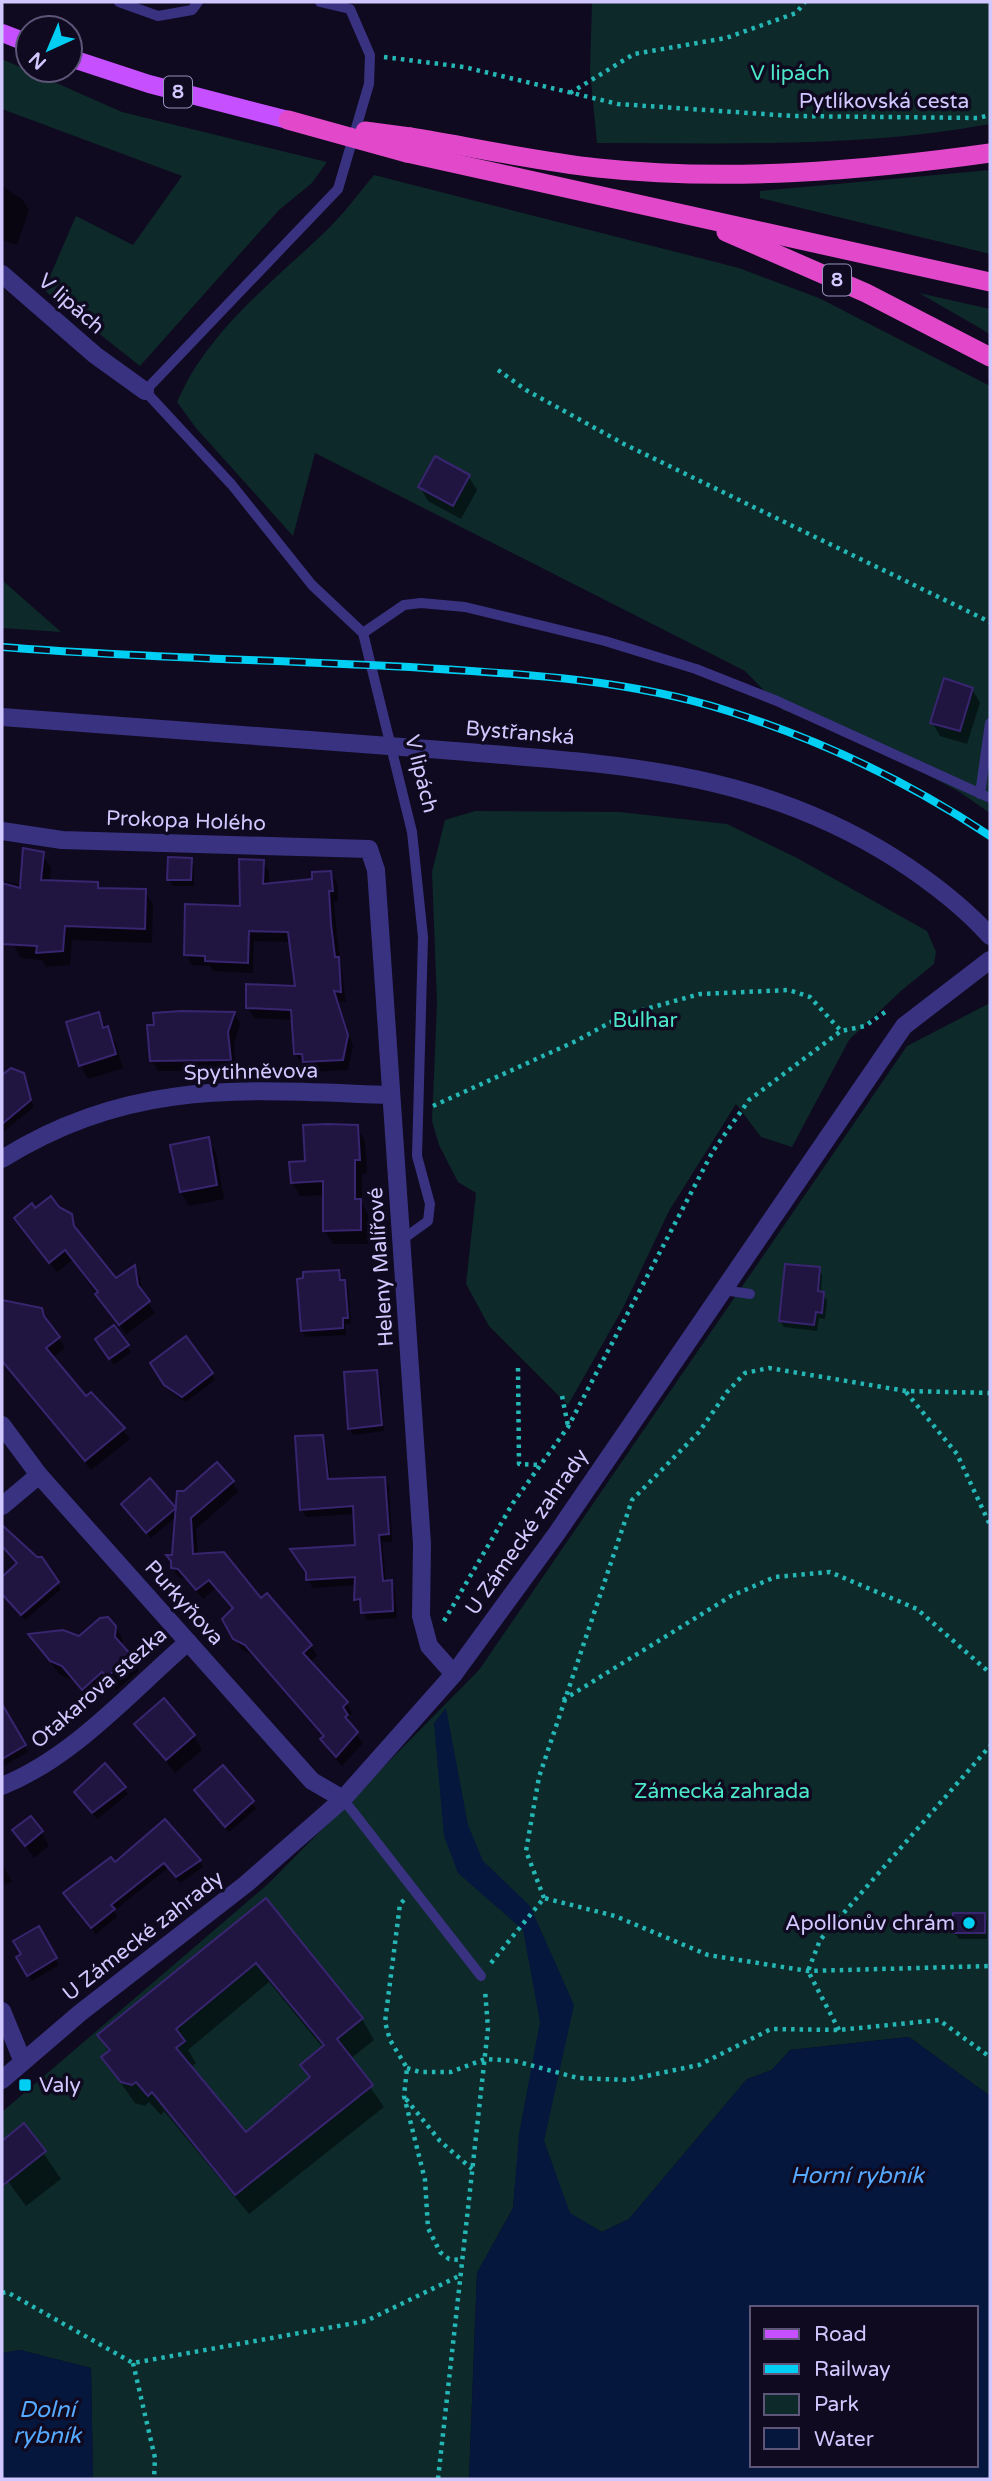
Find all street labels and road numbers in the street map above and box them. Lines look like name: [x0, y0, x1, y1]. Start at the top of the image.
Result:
road number: 8: [164, 76, 192, 108]
street label: Pytlíkovská cesta: [799, 89, 969, 114]
road number: 8: [823, 264, 851, 296]
street label: V lipách: [33, 268, 109, 340]
street label: Bystřanská: [464, 716, 576, 750]
street label: V lipách: [399, 732, 443, 816]
street label: Prokopa Holého: [106, 806, 266, 836]
street label: Spytihněvova: [183, 1058, 319, 1086]
street label: Heleny Malířové: [363, 1186, 399, 1348]
street label: U Zámecké zahrady: [460, 1444, 594, 1620]
street label: Purkyňova: [139, 1555, 229, 1651]
street label: Otakarova stezka: [26, 1622, 172, 1754]
street label: U Zámecké zahrady: [58, 1866, 228, 2006]

